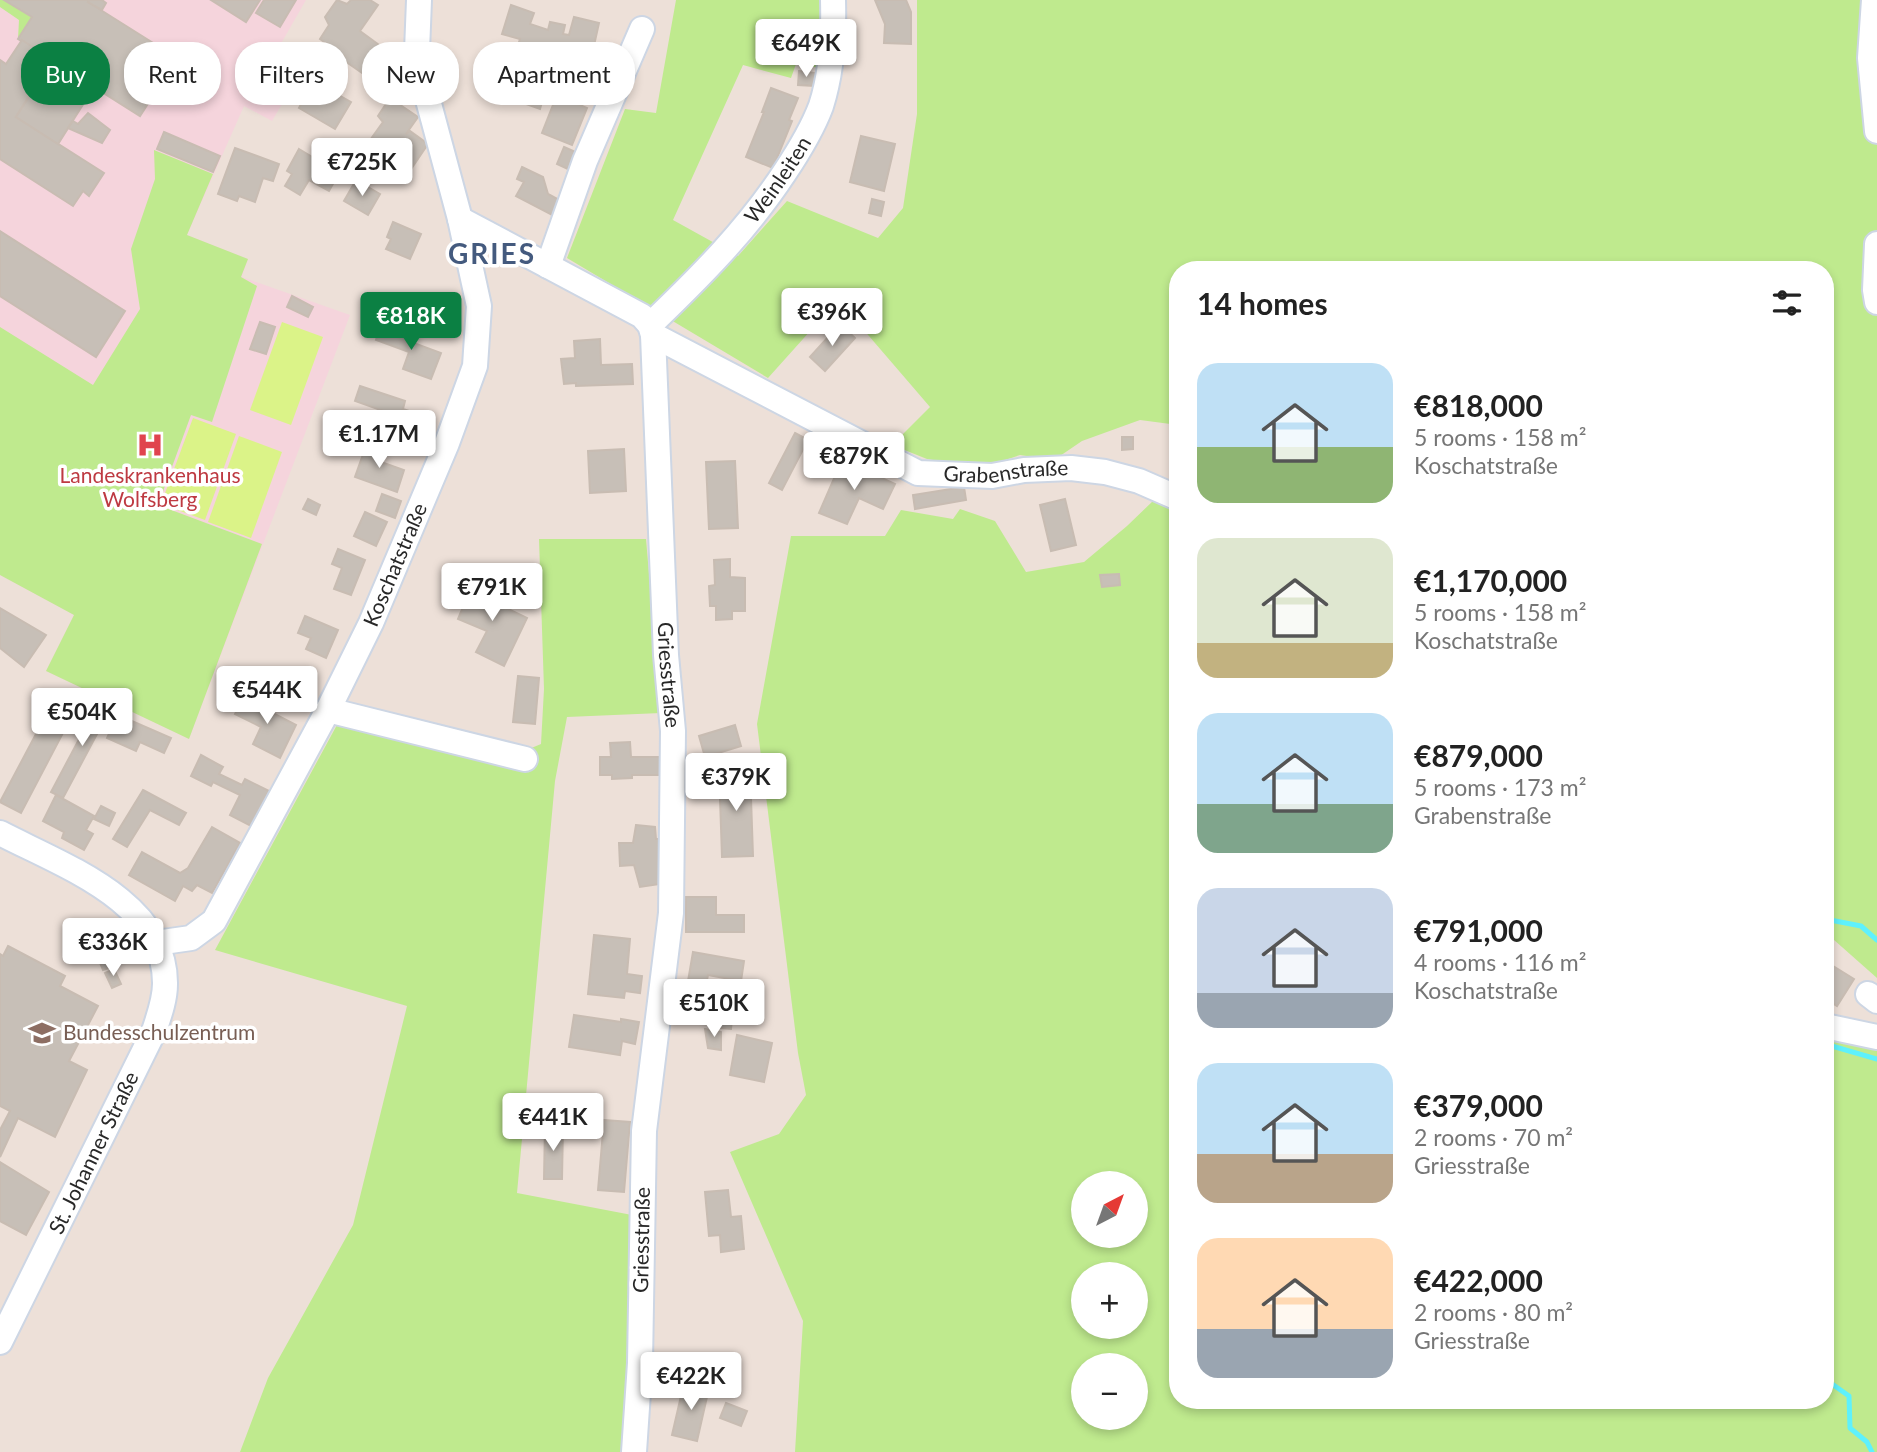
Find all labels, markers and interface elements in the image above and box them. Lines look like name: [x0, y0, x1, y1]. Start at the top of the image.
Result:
pin: €649K: [757, 20, 855, 79]
text: €649K: [771, 28, 841, 56]
chip: Buy: [21, 42, 110, 105]
chip: Rent: [124, 42, 221, 105]
chip: Filters: [235, 42, 348, 105]
chip: New: [362, 42, 459, 105]
chip: Apartment: [473, 42, 635, 105]
street label: Weinleiten: [738, 131, 815, 228]
pin: €725K: [313, 138, 411, 198]
text: €725K: [327, 147, 397, 175]
district label: GRIES: [448, 236, 536, 270]
icon: filters: [1768, 284, 1806, 322]
text: 14 homes: [1197, 285, 1328, 321]
pin: €396K: [783, 288, 881, 348]
pin: €818K: [362, 292, 460, 352]
text: €396K: [797, 297, 867, 325]
text: €818K: [376, 301, 446, 329]
text: €818,000: [1414, 387, 1543, 423]
icon: home: [1253, 391, 1337, 475]
pin: €1.17M: [322, 410, 436, 470]
text: €1.17M: [339, 419, 419, 447]
text: 5 rooms · 158 m²: [1414, 423, 1586, 451]
hospital icon: Landeskrankenhaus Wolfsberg: [135, 430, 165, 460]
pin: €879K: [805, 433, 903, 492]
text: €879K: [819, 441, 889, 469]
text: Koschatstraße: [1414, 451, 1558, 479]
street label: Grabenstraße: [943, 454, 1069, 487]
place label: Landeskrankenhaus Wolfsberg: [59, 462, 241, 511]
street label: Koschatstraße: [357, 499, 431, 630]
text: €1,170,000: [1414, 562, 1567, 598]
pin: €791K: [443, 564, 541, 623]
icon: home: [1253, 566, 1337, 650]
text: €791K: [457, 572, 527, 600]
text: 5 rooms · 158 m²: [1414, 598, 1586, 626]
street label: Griesstraße: [654, 622, 687, 729]
text: Koschatstraße: [1414, 626, 1558, 654]
pin: €544K: [218, 666, 316, 726]
text: €544K: [232, 675, 302, 703]
pin: €504K: [33, 688, 131, 748]
text: €504K: [47, 697, 117, 725]
text: €879,000: [1414, 737, 1543, 773]
icon: home: [1253, 741, 1337, 825]
pin: €379K: [687, 754, 785, 813]
text: €379K: [701, 762, 771, 790]
text: 5 rooms · 173 m²: [1414, 773, 1586, 801]
text: Grabenstraße: [1414, 801, 1551, 829]
text: €791,000: [1414, 912, 1543, 948]
icon: home: [1253, 916, 1337, 1000]
pin: €336K: [64, 918, 162, 978]
text: €336K: [78, 927, 148, 955]
text: 4 rooms · 116 m²: [1414, 948, 1586, 976]
text: Koschatstraße: [1414, 976, 1558, 1004]
pin: €510K: [665, 979, 763, 1039]
text: €510K: [679, 988, 749, 1016]
school or university icon: Bundesschulzentrum: [27, 1018, 57, 1048]
place label: Bundesschulzentrum: [63, 1019, 255, 1044]
street label: St. Johanner Straße: [43, 1067, 143, 1238]
text: €379,000: [1414, 1087, 1543, 1123]
icon: home: [1253, 1091, 1337, 1175]
pin: €441K: [504, 1094, 602, 1153]
text: €441K: [518, 1102, 588, 1130]
text: 2 rooms · 70 m²: [1414, 1123, 1573, 1151]
text: Griesstraße: [1414, 1151, 1530, 1179]
north arrow: [1071, 1171, 1148, 1248]
map controls: [1071, 1171, 1148, 1430]
street label: Griesstraße: [627, 1187, 654, 1293]
button: +: [1071, 1262, 1148, 1339]
text: €422,000: [1414, 1262, 1543, 1298]
icon: home: [1253, 1266, 1337, 1350]
text: 2 rooms · 80 m²: [1414, 1298, 1573, 1326]
text: Griesstraße: [1414, 1326, 1530, 1354]
pin: €422K: [642, 1352, 740, 1412]
button: −: [1071, 1353, 1148, 1430]
text: €422K: [656, 1361, 726, 1389]

